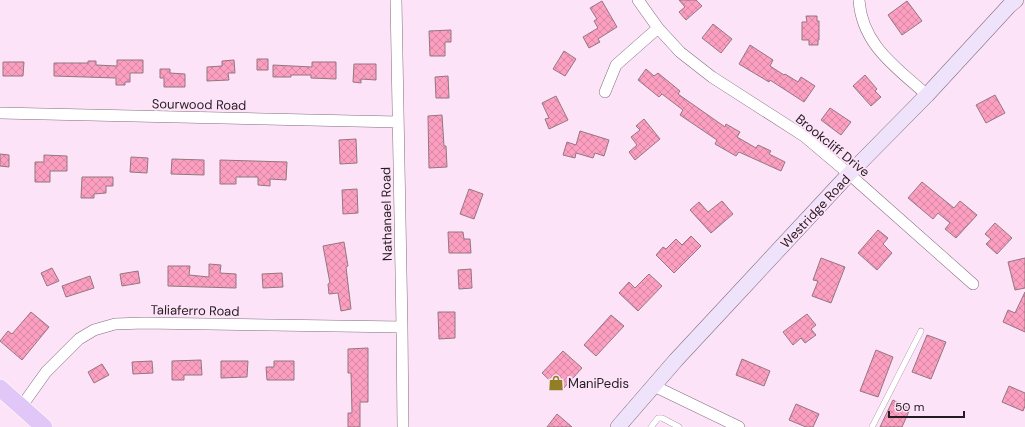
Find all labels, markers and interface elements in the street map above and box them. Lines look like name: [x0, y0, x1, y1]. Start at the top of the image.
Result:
street label: Sourwood Road: [152, 95, 246, 114]
street label: Brookcliff Drive: [792, 110, 873, 180]
street label: Nathanael Road: [377, 167, 396, 261]
street label: Westridge Road: [777, 171, 854, 252]
street label: Taliaferro Road: [150, 301, 240, 320]
shop icon: ManiPedis: [547, 374, 565, 392]
place label: ManiPedis: [568, 375, 629, 392]
scale bar: [889, 393, 964, 419]
text: 50 m: [895, 399, 924, 415]

